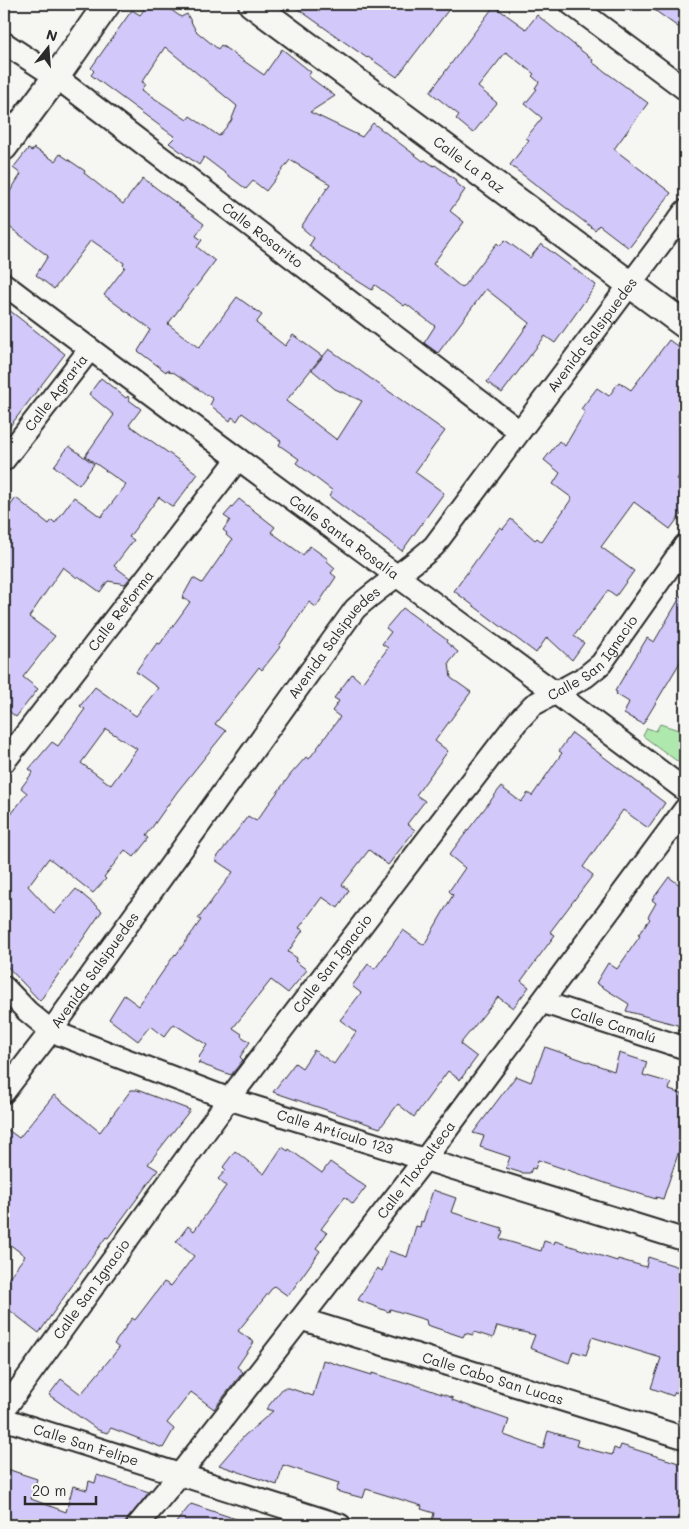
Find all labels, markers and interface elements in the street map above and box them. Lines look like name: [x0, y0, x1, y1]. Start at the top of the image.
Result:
north arrow: [22, 22, 72, 72]
text: N: [44, 24, 60, 46]
street label: Calle La Paz: [430, 132, 509, 197]
street label: Calle Rosarito: [218, 197, 307, 272]
street label: Avenida Salsipuedes: [542, 273, 641, 396]
street label: Calle Agraria: [20, 350, 92, 435]
street label: Calle Santa Rosalía: [286, 490, 403, 583]
street label: Calle Reforma: [83, 566, 158, 655]
street label: Avenida Salsipuedes: [283, 582, 384, 702]
street label: Calle San Ignacio: [544, 611, 641, 705]
street label: Avenida Salsipuedes: [46, 908, 143, 1032]
street label: Calle San Ignacio: [288, 910, 376, 1017]
street label: Calle Camalú: [568, 1002, 659, 1047]
street label: Calle Artículo 123: [275, 1104, 396, 1158]
street label: Calle Tlaxcalteca: [372, 1117, 459, 1222]
street label: Calle San Ignacio: [48, 1235, 134, 1343]
street label: Calle Cabo San Lucas: [420, 1347, 566, 1409]
street label: Calle San Felipe: [31, 1419, 141, 1470]
scale bar: [25, 1474, 96, 1506]
text: 20 m: [32, 1480, 66, 1500]

